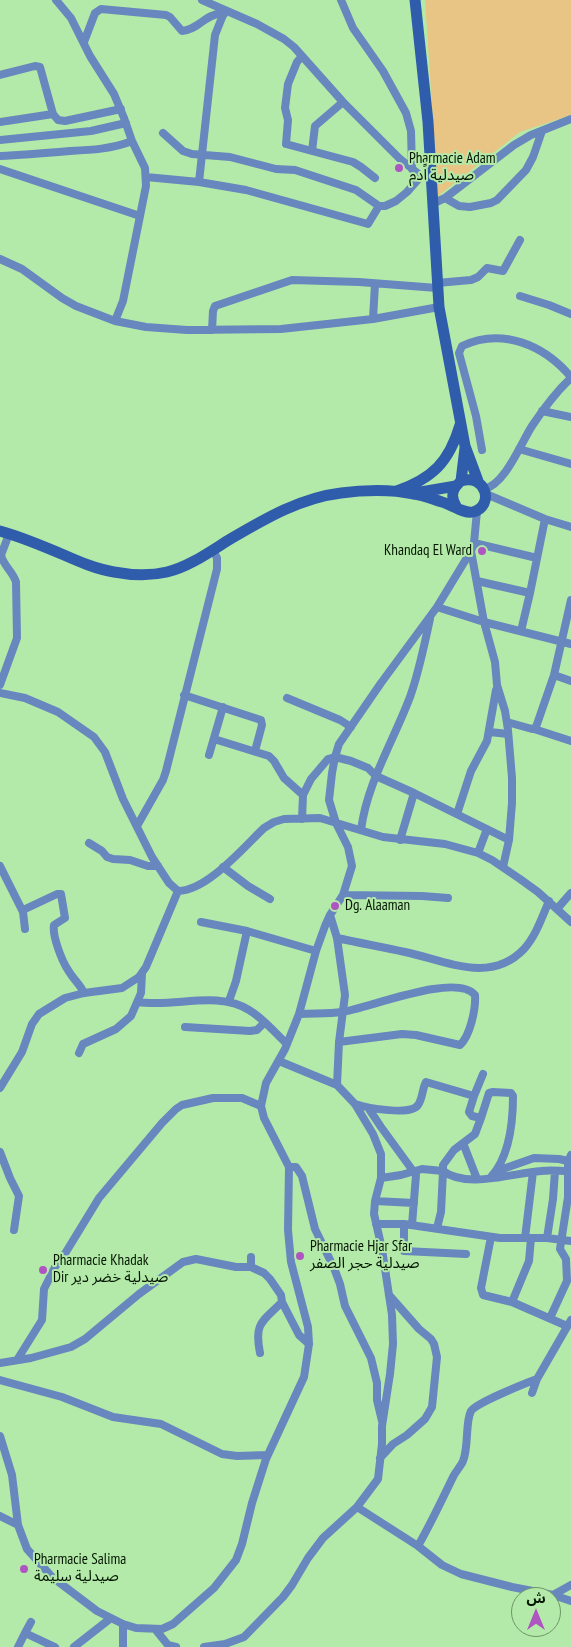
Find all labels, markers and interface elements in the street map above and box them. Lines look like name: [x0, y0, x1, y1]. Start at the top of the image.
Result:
place label: Pharmacie Adam صيدلية اًدم: [409, 150, 496, 185]
marker: Pharmacie Adam صيدلية اًدم: [393, 162, 405, 174]
place label: Khandaq El Ward: [384, 542, 472, 560]
marker: Khandaq El Ward: [476, 545, 488, 557]
place label: Dg. Alaaman: [345, 897, 410, 915]
marker: Dg. Alaaman: [329, 900, 341, 912]
place label: Pharmacie Hjar Sfar صيدلية حجر الصفر: [310, 1238, 420, 1273]
marker: Pharmacie Hjar Sfar صيدلية حجر الصفر: [294, 1250, 306, 1262]
place label: Pharmacie Khadak Dir صيدلية خضر دير: [53, 1252, 168, 1287]
marker: Pharmacie Khadak Dir صيدلية خضر دير: [37, 1264, 49, 1276]
place label: Pharmacie Salima صيدلية سليمة: [34, 1551, 126, 1586]
marker: Pharmacie Salima صيدلية سليمة: [18, 1563, 30, 1575]
north arrow: [511, 1587, 561, 1637]
text: ش: [526, 1589, 546, 1607]

